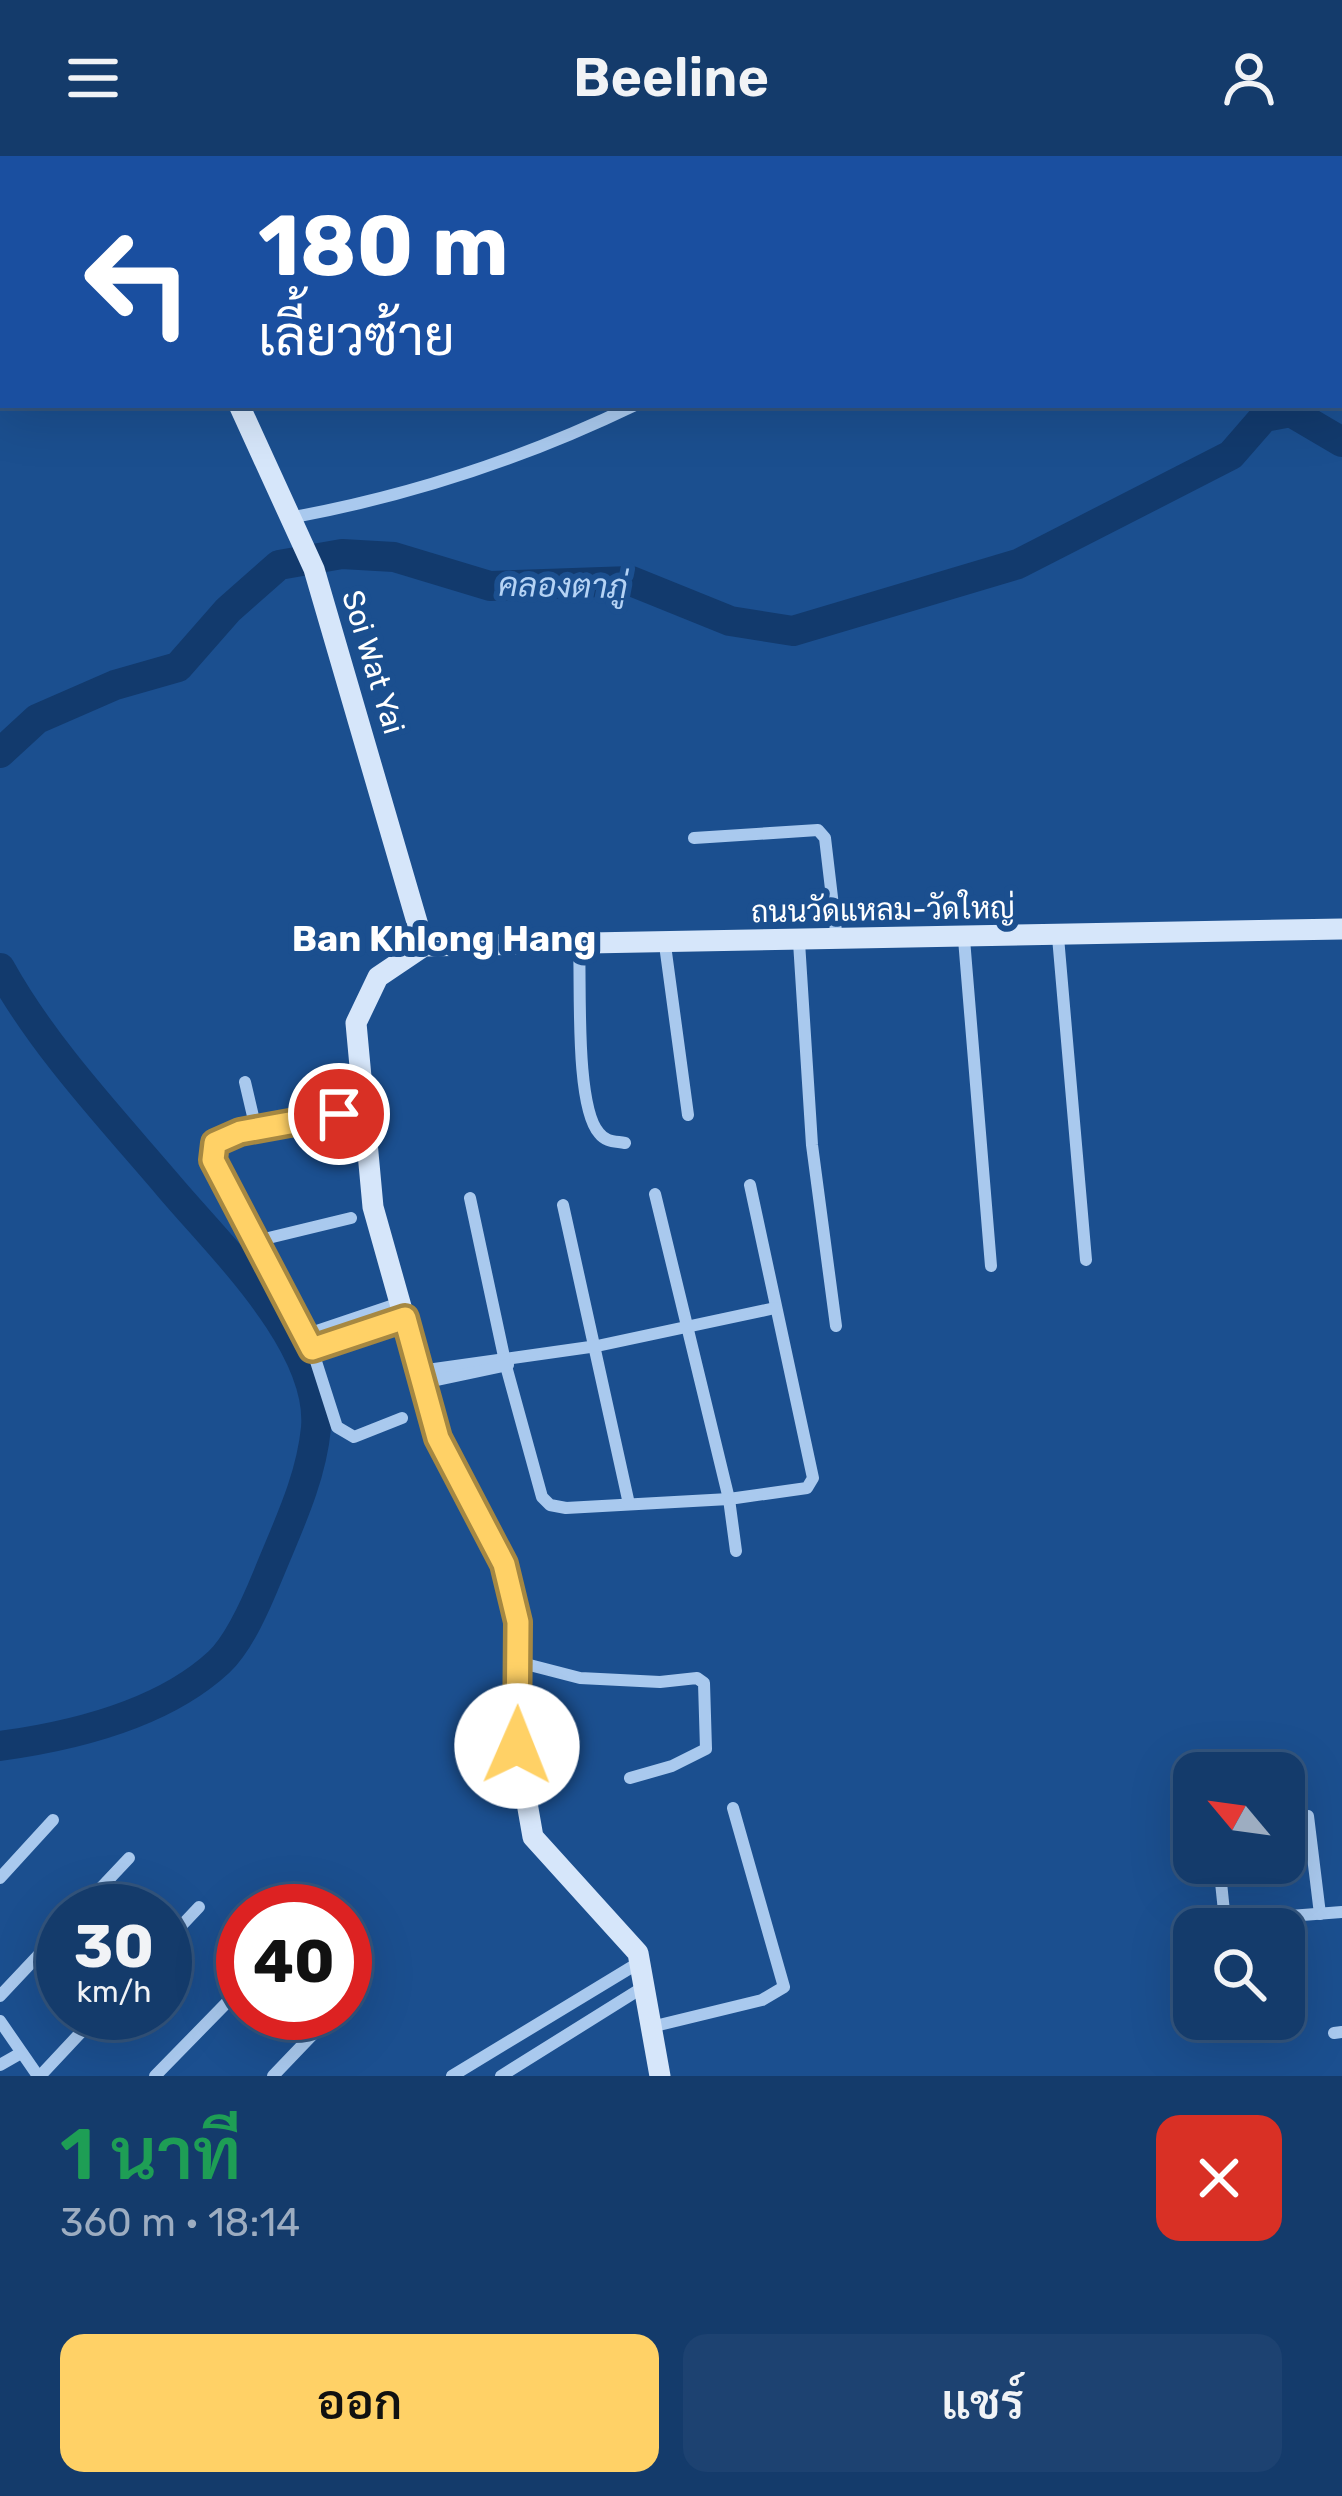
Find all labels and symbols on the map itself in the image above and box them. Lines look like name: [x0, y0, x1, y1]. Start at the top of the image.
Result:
water label: คลองตาภู่: [498, 565, 630, 609]
street label: Soi Wat Yai: [334, 586, 412, 738]
street label: ถนนวัดแหลม-วัดใหญ่: [751, 888, 1015, 930]
district label: Ban Khlong Hang: [292, 917, 596, 960]
pin: [288, 1063, 390, 1165]
position arrow: [454, 1683, 580, 1809]
north arrow: [1173, 1752, 1305, 1884]
speed limit sign: 40: [216, 1884, 372, 2040]

